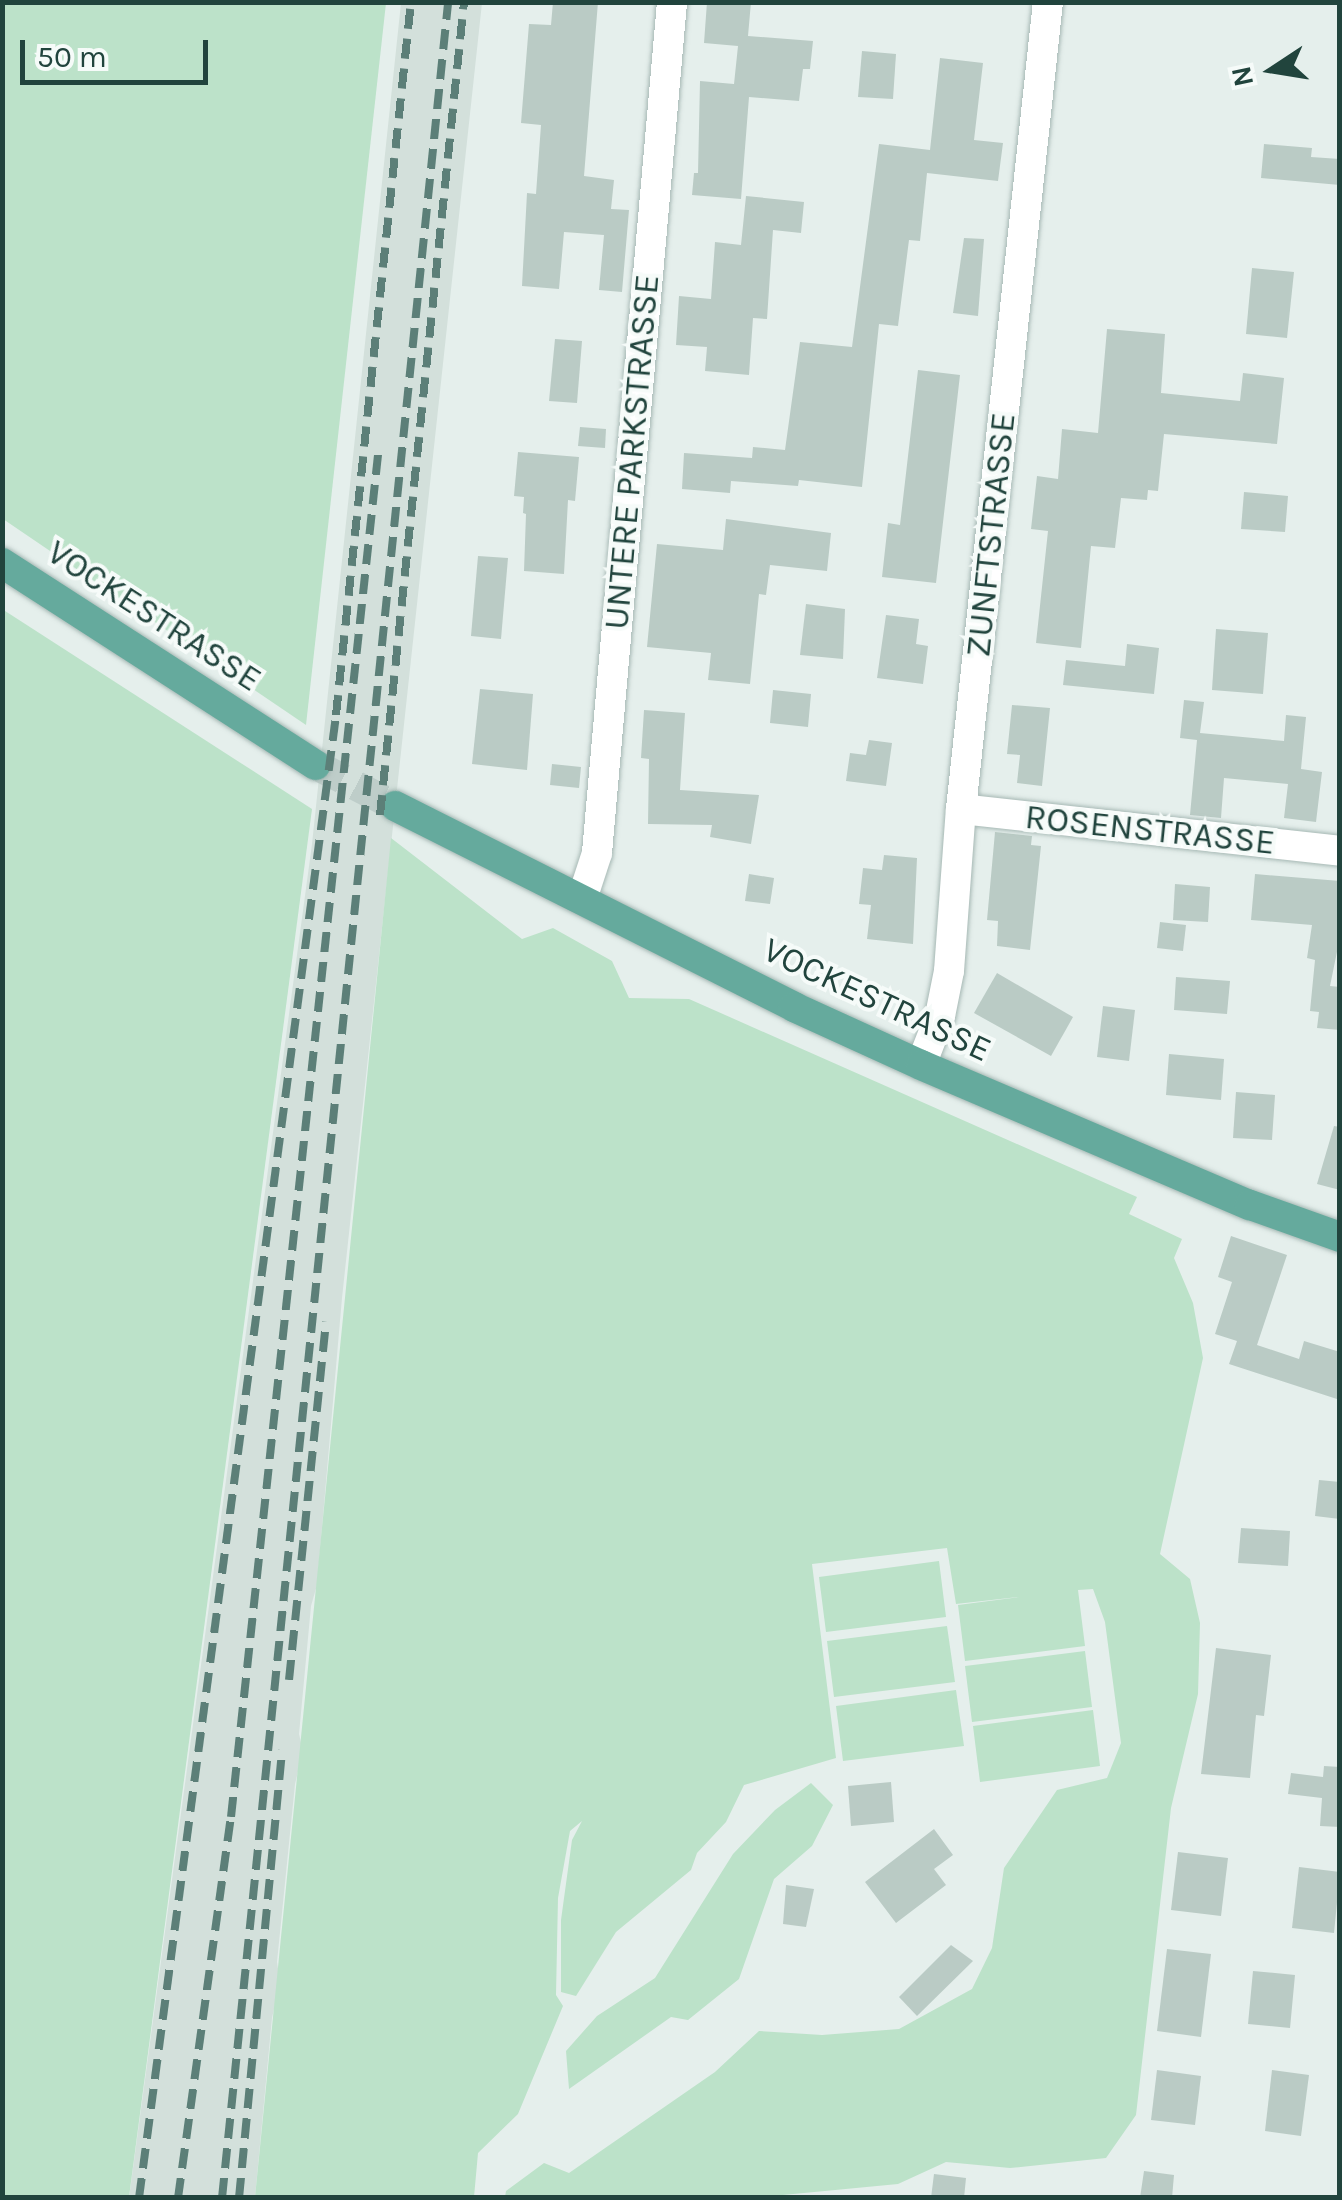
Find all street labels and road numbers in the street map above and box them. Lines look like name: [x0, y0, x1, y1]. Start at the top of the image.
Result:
street label: UNTERE PARKSTRASSE: [596, 273, 668, 631]
street label: ZUNFTSTRASSE: [957, 411, 1025, 659]
street label: VOCKESTRASSE: [39, 531, 269, 701]
street label: ROSENSTRASSE: [1023, 796, 1277, 864]
street label: VOCKESTRASSE: [756, 929, 998, 1071]

